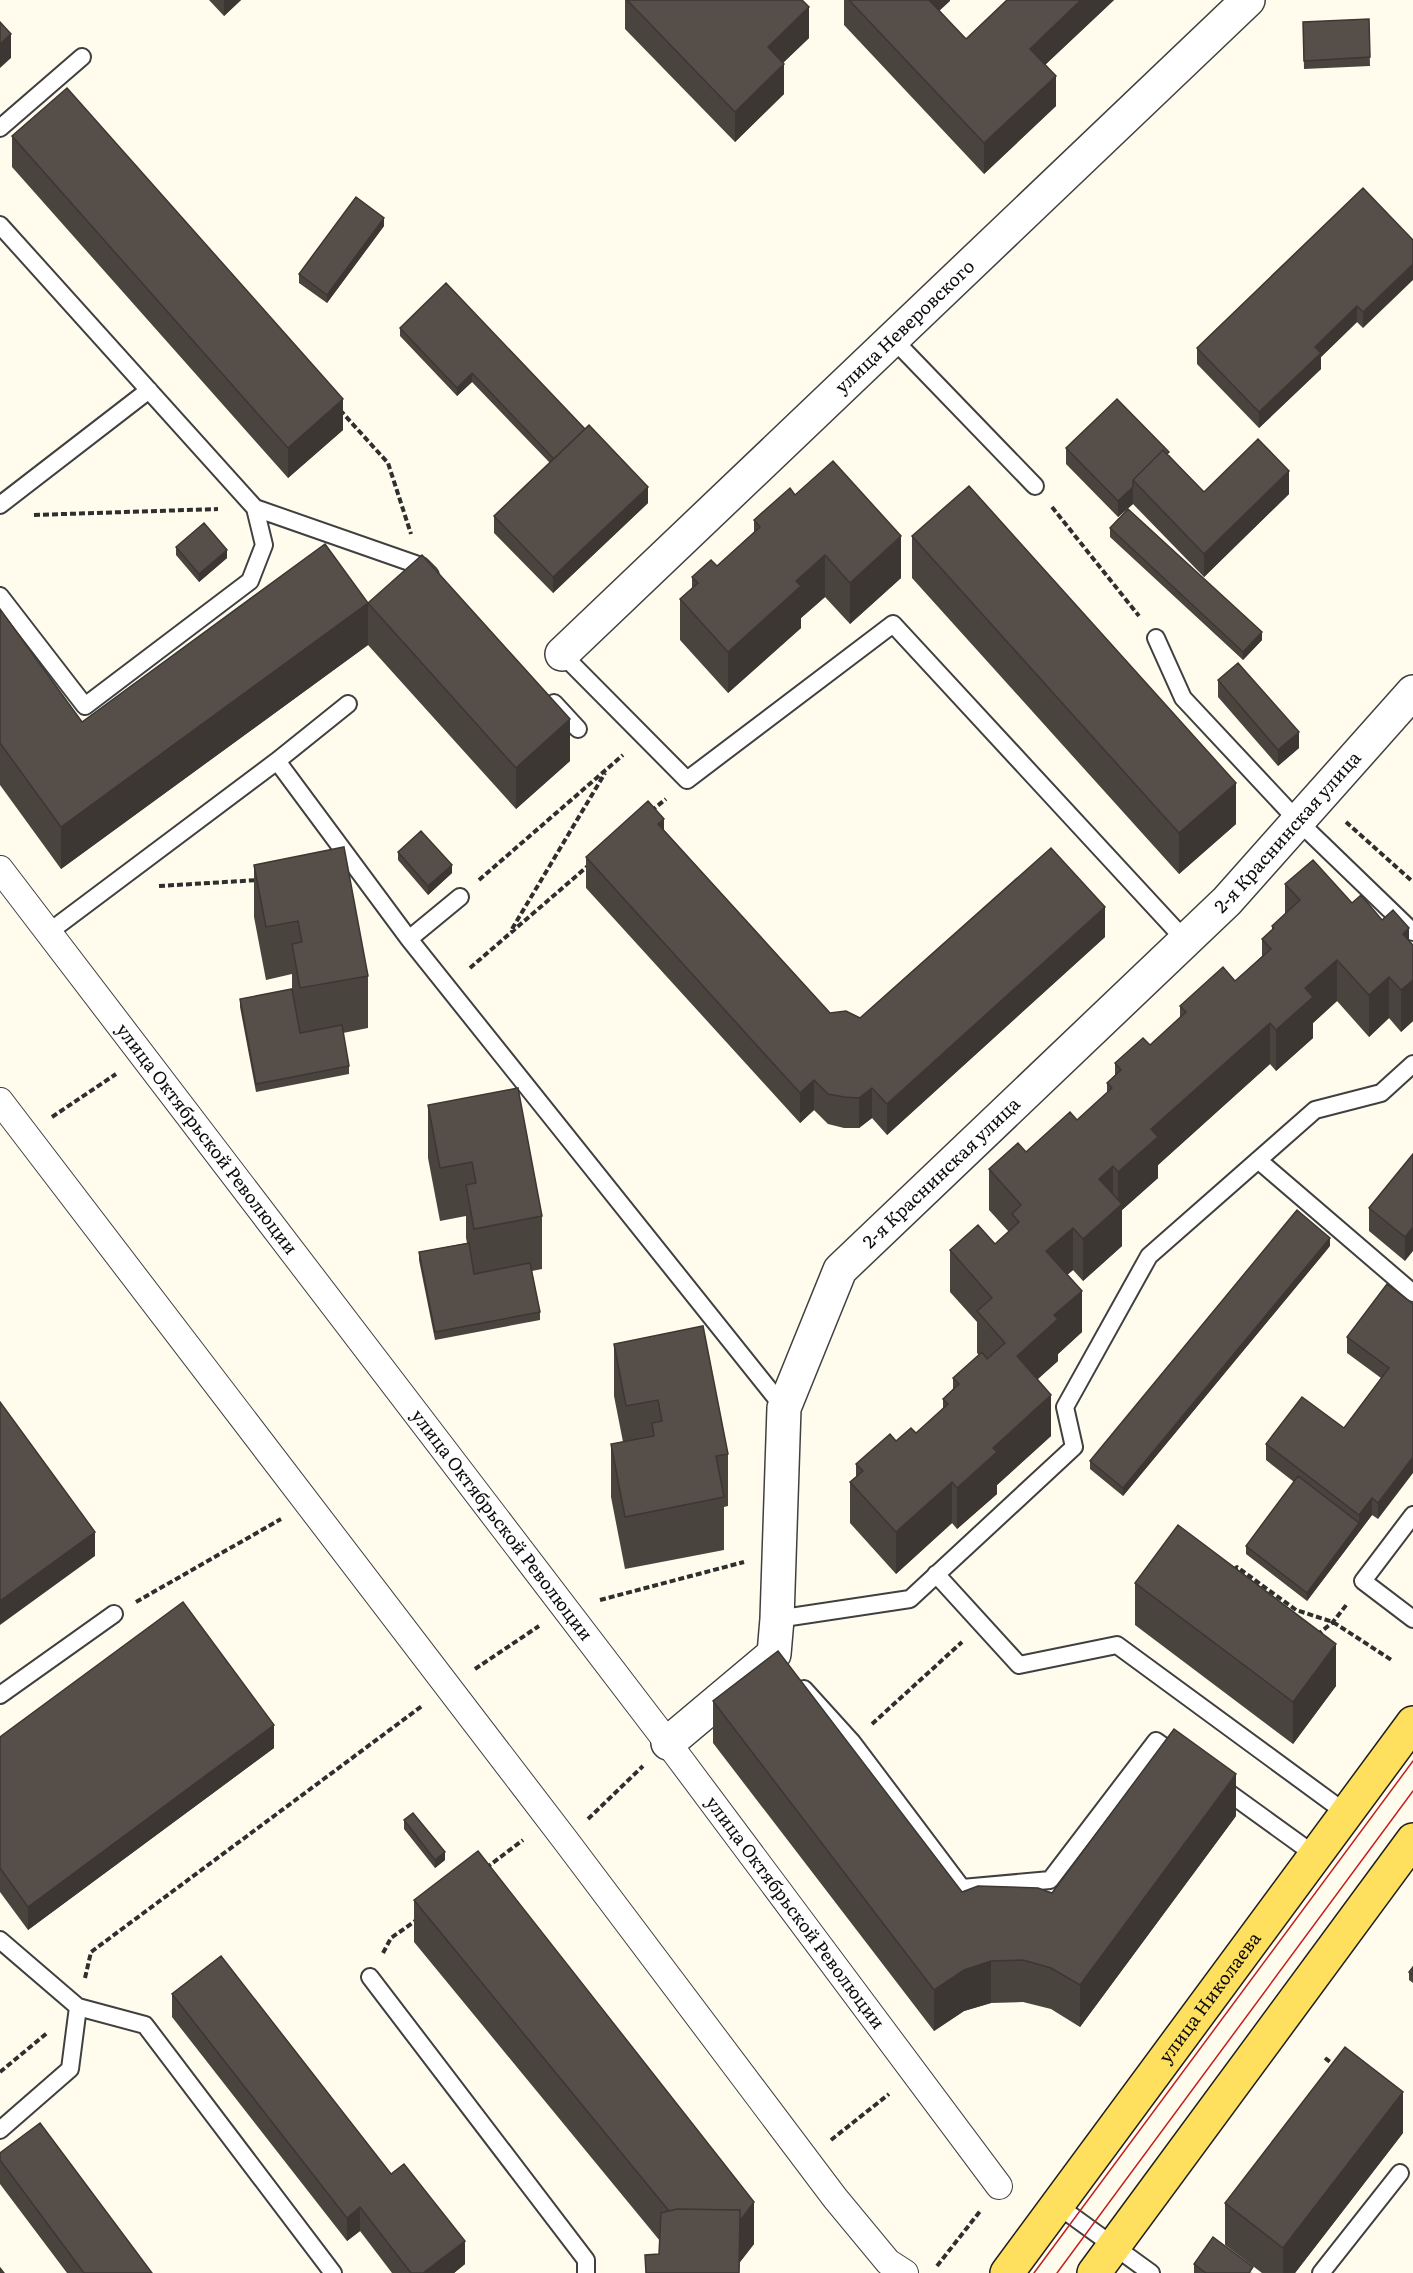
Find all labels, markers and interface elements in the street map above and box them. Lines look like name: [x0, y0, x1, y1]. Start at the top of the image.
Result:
street label: улица Неверовского: [828, 253, 980, 399]
street label: 2-я Краснинская улица: [1207, 744, 1367, 918]
street label: улица Октябрьской Революции: [110, 1017, 305, 1260]
street label: 2-я Краснинская улица: [856, 1090, 1026, 1254]
street label: улица Октябрьской Революции: [405, 1403, 600, 1646]
street label: улица Октябрьской Революции: [700, 1790, 892, 2034]
street label: улица Николаева: [1151, 1925, 1267, 2068]

